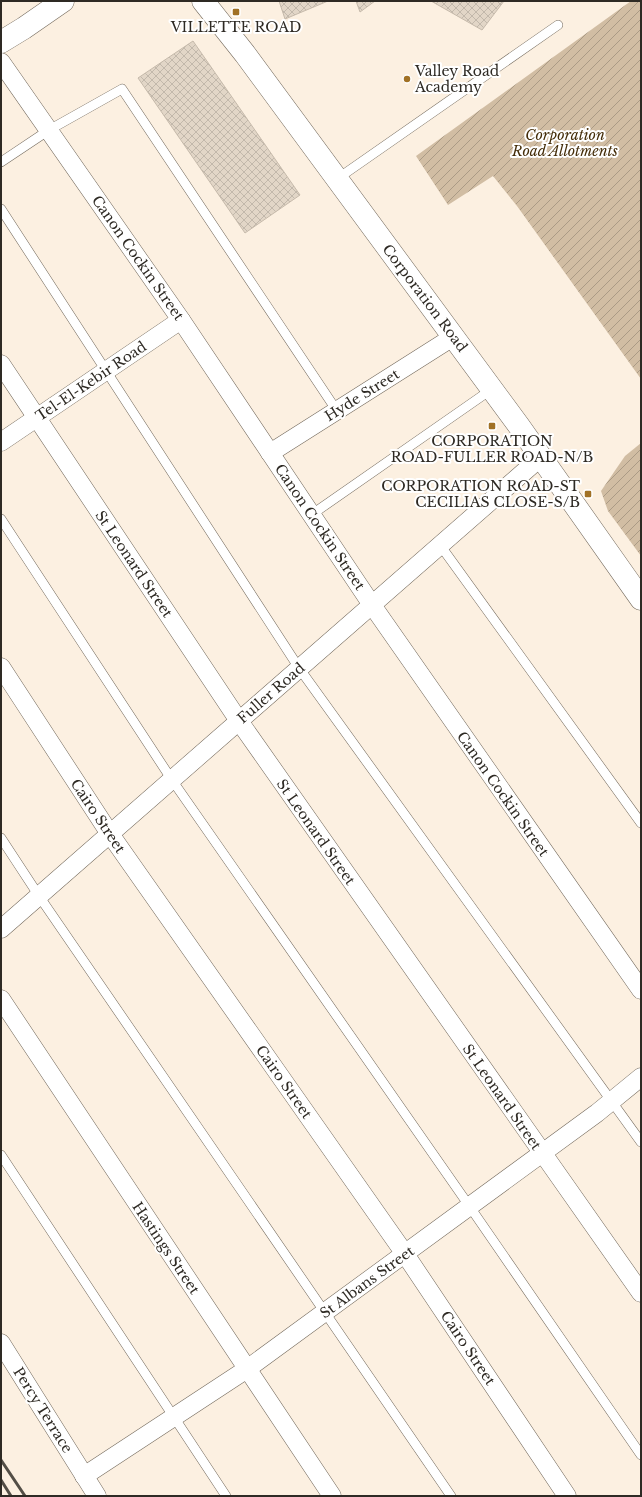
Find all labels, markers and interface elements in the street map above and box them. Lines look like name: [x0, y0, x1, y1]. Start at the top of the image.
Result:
marker: VILLETTE ROAD: [231, 7, 241, 17]
place label: VILLETTE ROAD: [170, 18, 301, 36]
place label: Valley Road Academy: [414, 62, 500, 96]
marker: Valley Road Academy: [402, 74, 412, 84]
park label: Corporation Road Allotments: [511, 126, 618, 160]
street label: Canon Cockin Street: [88, 192, 188, 325]
street label: Corporation Road: [379, 241, 472, 356]
street label: Tel-El-Kebir Road: [32, 337, 150, 425]
street label: Hyde Street: [321, 365, 403, 425]
marker: CORPORATION ROAD-FULLER ROAD-N/B: [487, 421, 497, 431]
place label: CORPORATION ROAD-FULLER ROAD-N/B: [391, 432, 594, 466]
street label: Canon Cockin Street: [271, 460, 369, 594]
place label: CORPORATION ROAD-ST CECILIAS CLOSE-S/B: [381, 477, 580, 511]
marker: CORPORATION ROAD-ST CECILIAS CLOSE-S/B: [583, 489, 593, 499]
street label: St Leonard Street: [92, 507, 177, 621]
street label: Fuller Road: [234, 658, 309, 727]
street label: Canon Cockin Street: [453, 728, 553, 861]
street label: Cairo Street: [67, 775, 130, 857]
street label: St Leonard Street: [273, 776, 360, 889]
street label: St Leonard Street: [459, 1041, 546, 1154]
street label: Cairo Street: [252, 1042, 316, 1123]
street label: Hastings Street: [128, 1198, 204, 1298]
street label: St Albans Street: [316, 1241, 418, 1322]
street label: Cairo Street: [437, 1307, 500, 1389]
street label: Percy Terrace: [9, 1364, 77, 1456]

